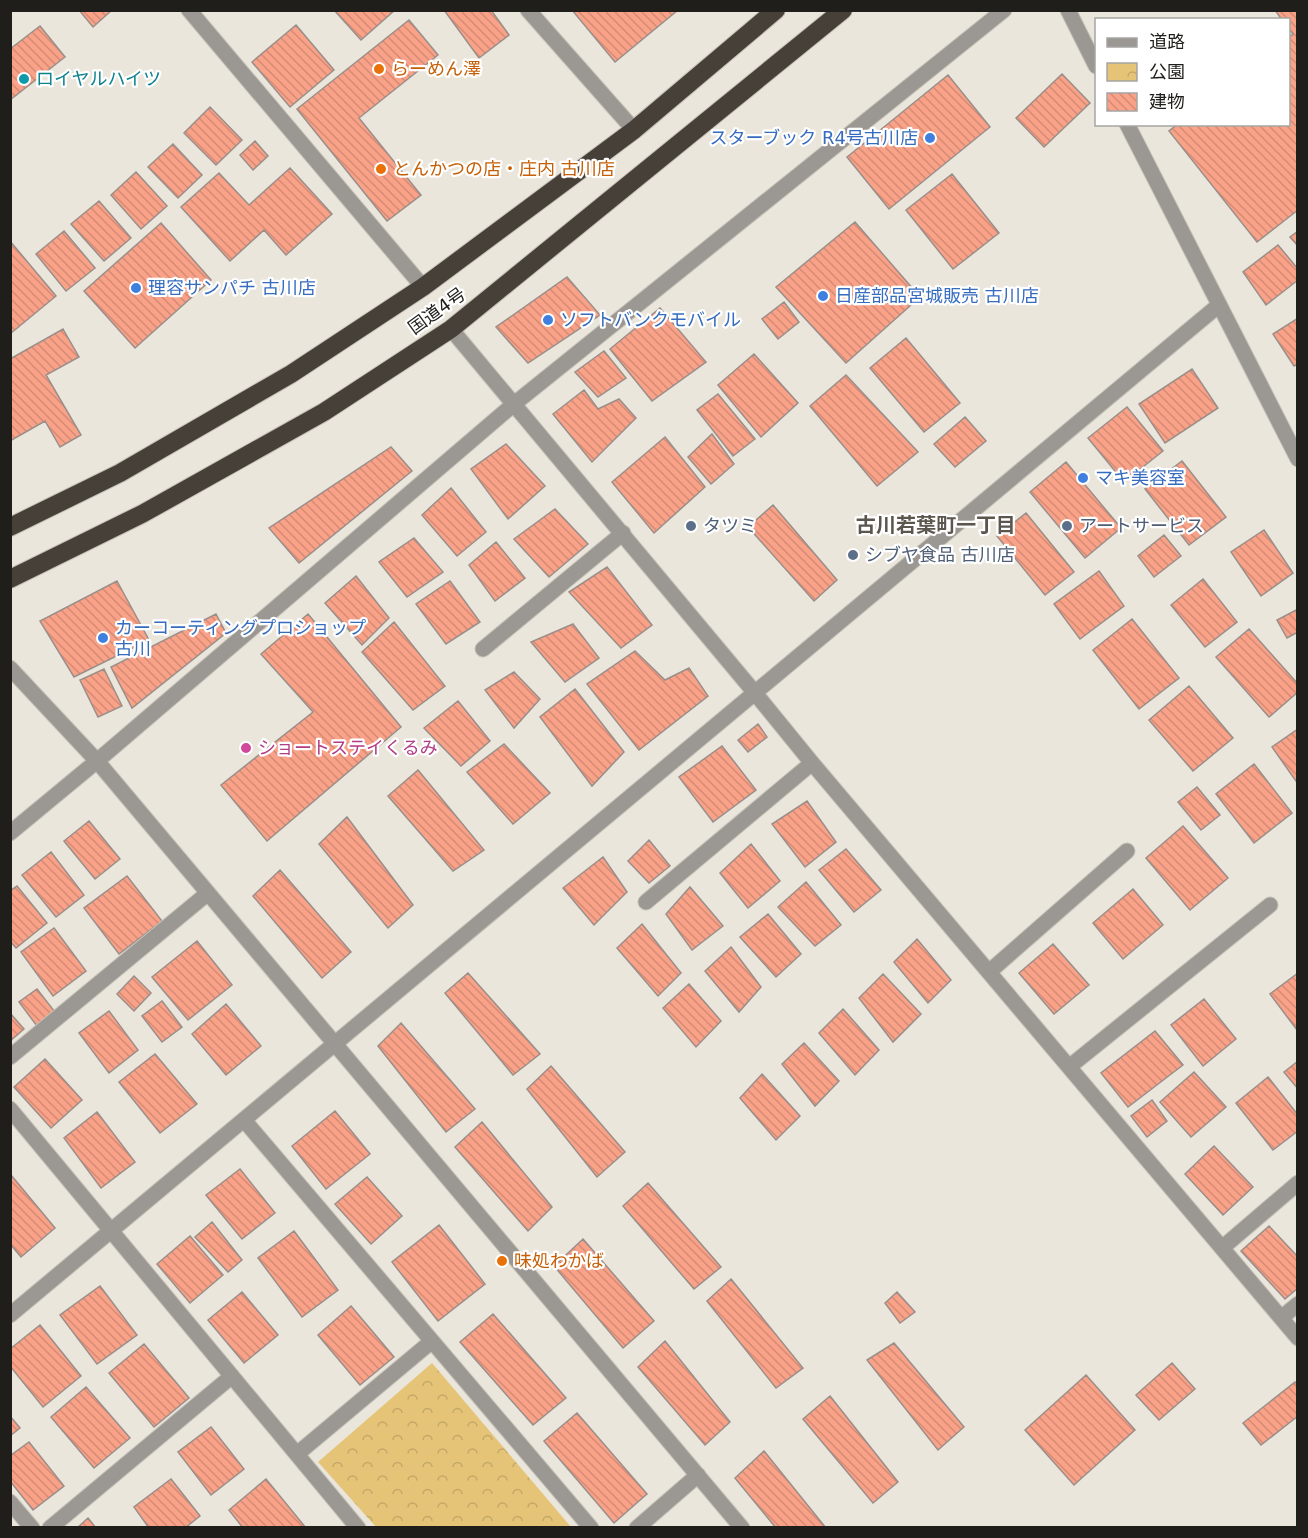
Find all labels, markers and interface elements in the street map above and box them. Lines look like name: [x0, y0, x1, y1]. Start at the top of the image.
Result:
legend: [1095, 18, 1290, 126]
text: 道路: [1149, 31, 1185, 52]
place label: らーめん澤: [391, 58, 481, 79]
text: 公園: [1149, 61, 1185, 82]
marker: らーめん澤: [372, 62, 386, 76]
place label: ロイヤルハイツ: [36, 68, 161, 89]
marker: ロイヤルハイツ: [17, 72, 31, 86]
text: 建物: [1149, 91, 1185, 112]
place label: スターブック R4号古川店: [709, 127, 918, 148]
marker: スターブック R4号古川店: [923, 131, 937, 145]
place label: とんかつの店・庄内 古川店: [393, 158, 615, 179]
marker: とんかつの店・庄内 古川店: [374, 162, 388, 176]
place label: 理容サンパチ 古川店: [148, 277, 316, 298]
marker: 理容サンパチ 古川店: [129, 281, 143, 295]
street label: 国道4号: [404, 283, 469, 338]
place label: 日産部品宮城販売 古川店: [835, 285, 1039, 306]
marker: 日産部品宮城販売 古川店: [816, 289, 830, 303]
place label: ソフトバンクモバイル: [560, 309, 741, 330]
marker: ソフトバンクモバイル: [541, 313, 555, 327]
place label: マキ美容室: [1095, 467, 1185, 488]
marker: マキ美容室: [1076, 471, 1090, 485]
district label: 古川若葉町一丁目: [856, 513, 1016, 537]
place label: タツミ: [703, 515, 757, 536]
place label: アートサービス: [1079, 515, 1204, 536]
marker: タツミ: [684, 519, 698, 533]
marker: アートサービス: [1060, 519, 1074, 533]
place label: シブヤ食品 古川店: [865, 544, 1015, 565]
marker: シブヤ食品 古川店: [846, 548, 860, 562]
place label: カーコーティングプロショップ 古川: [115, 617, 366, 659]
marker: カーコーティングプロショップ 古川: [96, 631, 110, 645]
place label: ショートステイくるみ: [258, 737, 438, 758]
marker: ショートステイくるみ: [239, 741, 253, 755]
place label: 味処わかば: [514, 1250, 604, 1271]
marker: 味処わかば: [495, 1254, 509, 1268]

